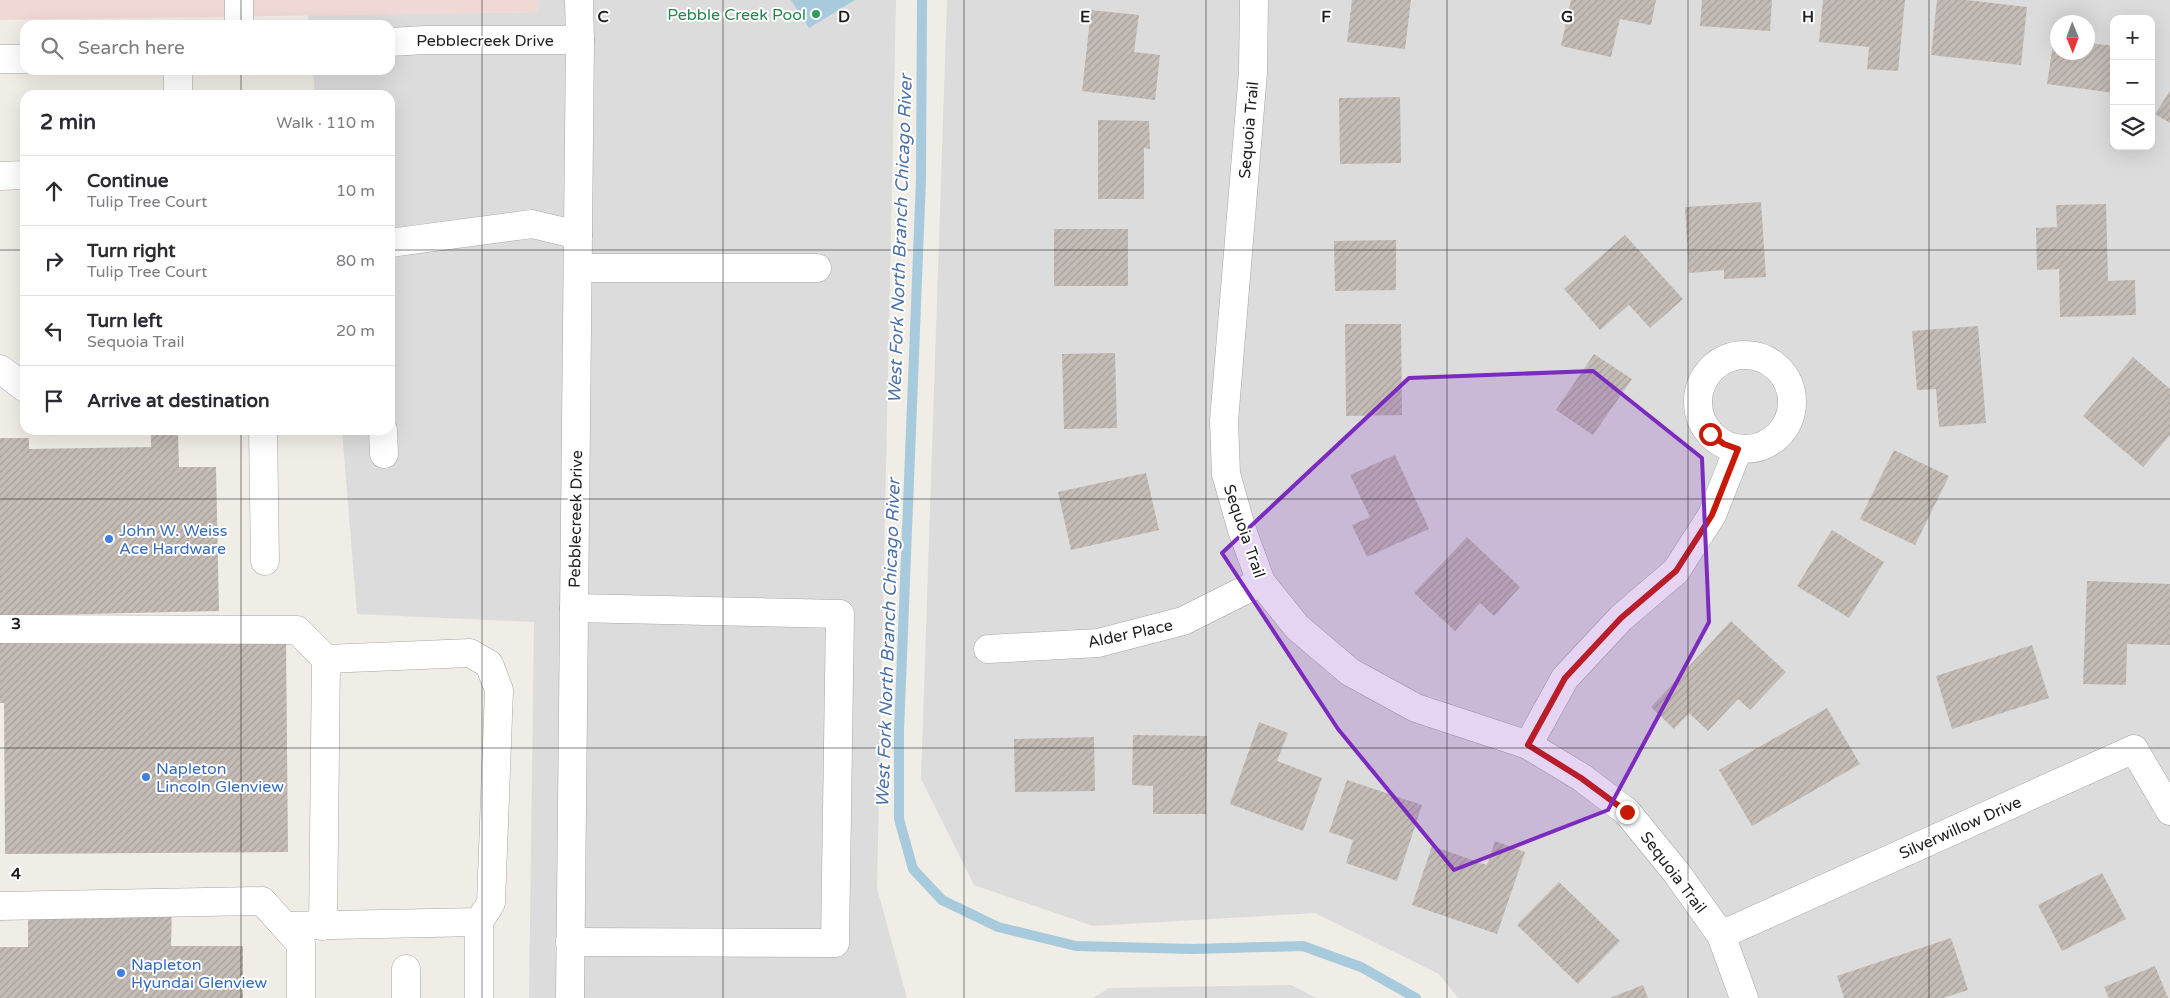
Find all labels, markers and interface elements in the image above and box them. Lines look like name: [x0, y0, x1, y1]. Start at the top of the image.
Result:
place label: Pebble Creek Pool: [667, 5, 806, 25]
text: C: [597, 7, 609, 27]
text: D: [838, 7, 850, 27]
text: E: [1080, 7, 1090, 27]
text: F: [1321, 7, 1331, 27]
text: G: [1561, 7, 1573, 27]
text: H: [1802, 7, 1814, 27]
marker: Pebble Creek Pool: [810, 8, 822, 20]
north arrow: [2050, 15, 2095, 60]
map controls: [2110, 15, 2155, 150]
button: +: [2110, 15, 2155, 60]
search box: [20, 20, 395, 75]
street label: Pebblecreek Drive: [416, 31, 554, 51]
icon: search: [38, 34, 66, 62]
text: Search here: [78, 37, 185, 59]
button: −: [2110, 60, 2155, 105]
water label: West Fork North Branch Chicago River: [883, 72, 917, 404]
street label: Sequoia Trail: [1235, 81, 1263, 180]
button: layers: [2110, 105, 2155, 150]
text: 2 min: [40, 110, 96, 135]
text: Walk · 110 m: [276, 113, 375, 133]
text: Continue: [87, 170, 169, 192]
icon: ahead: [40, 177, 68, 205]
text: 10 m: [336, 181, 375, 201]
text: Tulip Tree Court: [87, 192, 207, 212]
text: Turn right: [87, 240, 175, 262]
icon: right: [40, 247, 68, 275]
text: 80 m: [336, 251, 375, 271]
text: Tulip Tree Court: [87, 262, 207, 282]
text: Turn left: [87, 310, 163, 332]
icon: left: [40, 317, 68, 345]
text: 20 m: [336, 321, 375, 341]
text: Sequoia Trail: [87, 332, 185, 352]
icon: arrive: [40, 387, 68, 415]
text: Arrive at destination: [87, 390, 270, 412]
route start: [1699, 423, 1722, 446]
street label: Pebblecreek Drive: [565, 450, 587, 588]
water label: West Fork North Branch Chicago River: [871, 476, 905, 808]
street label: Sequoia Trail: [1219, 482, 1269, 581]
place label: John W. Weiss Ace Hardware: [119, 521, 227, 559]
marker: John W. Weiss Ace Hardware: [103, 533, 115, 545]
text: 3: [11, 614, 21, 634]
street label: Alder Place: [1086, 615, 1175, 653]
place label: Napleton Lincoln Glenview: [156, 759, 284, 797]
marker: Napleton Lincoln Glenview: [140, 771, 152, 783]
street label: Silverwillow Drive: [1896, 792, 2025, 864]
route end: [1616, 801, 1639, 824]
street label: Sequoia Trail: [1636, 828, 1711, 918]
text: 4: [11, 864, 21, 884]
place label: Napleton Hyundai Glenview: [131, 955, 267, 993]
marker: Napleton Hyundai Glenview: [115, 967, 127, 979]

